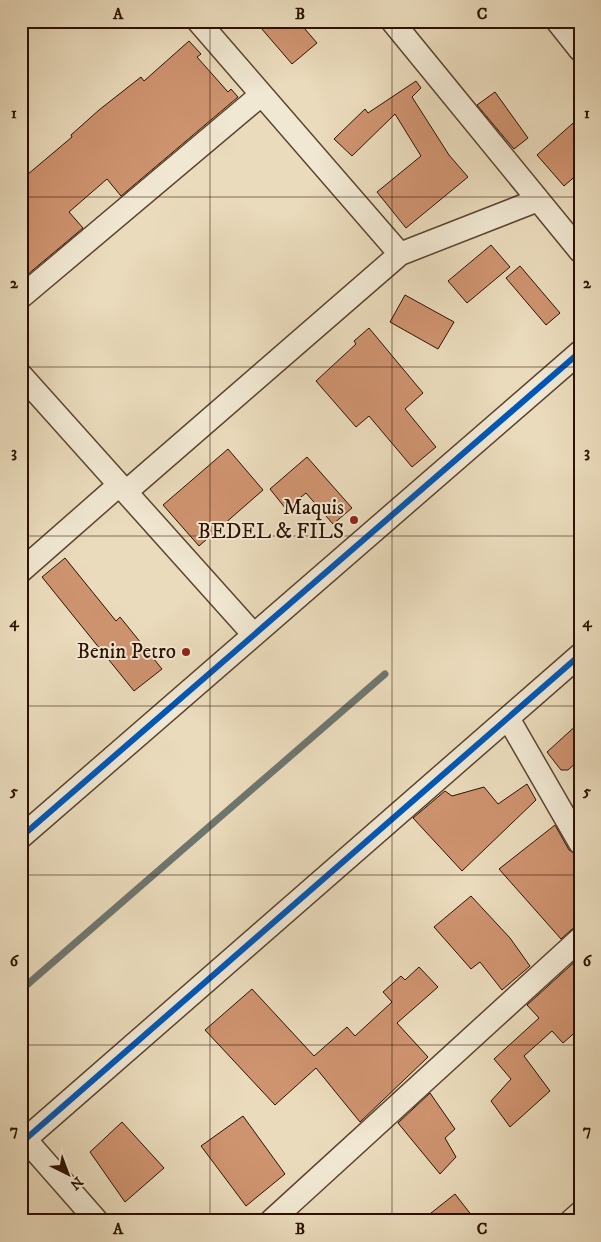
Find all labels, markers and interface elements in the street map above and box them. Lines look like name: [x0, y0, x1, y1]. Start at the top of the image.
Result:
text: A: [112, 4, 124, 24]
text: B: [295, 4, 305, 24]
text: C: [477, 4, 487, 24]
text: 1: [11, 103, 17, 123]
text: 1: [584, 103, 590, 123]
text: 2: [10, 273, 19, 293]
text: 2: [583, 273, 592, 293]
text: 3: [11, 442, 17, 462]
text: 3: [584, 442, 590, 462]
place label: Maquis BEDEL & FILS: [198, 495, 344, 545]
marker: Maquis BEDEL & FILS: [348, 514, 360, 526]
text: 4: [8, 612, 19, 632]
text: 4: [581, 612, 592, 632]
place label: Benin Petro: [77, 639, 176, 665]
marker: Benin Petro: [180, 646, 192, 658]
text: 5: [9, 781, 18, 801]
text: 5: [582, 781, 591, 801]
text: 6: [10, 951, 20, 971]
text: 6: [583, 951, 593, 971]
text: 7: [10, 1120, 18, 1140]
text: 7: [583, 1120, 591, 1140]
north arrow: [42, 1150, 92, 1200]
text: N: [65, 1172, 86, 1194]
text: A: [112, 1219, 124, 1239]
text: B: [295, 1219, 305, 1239]
text: C: [477, 1219, 487, 1239]

